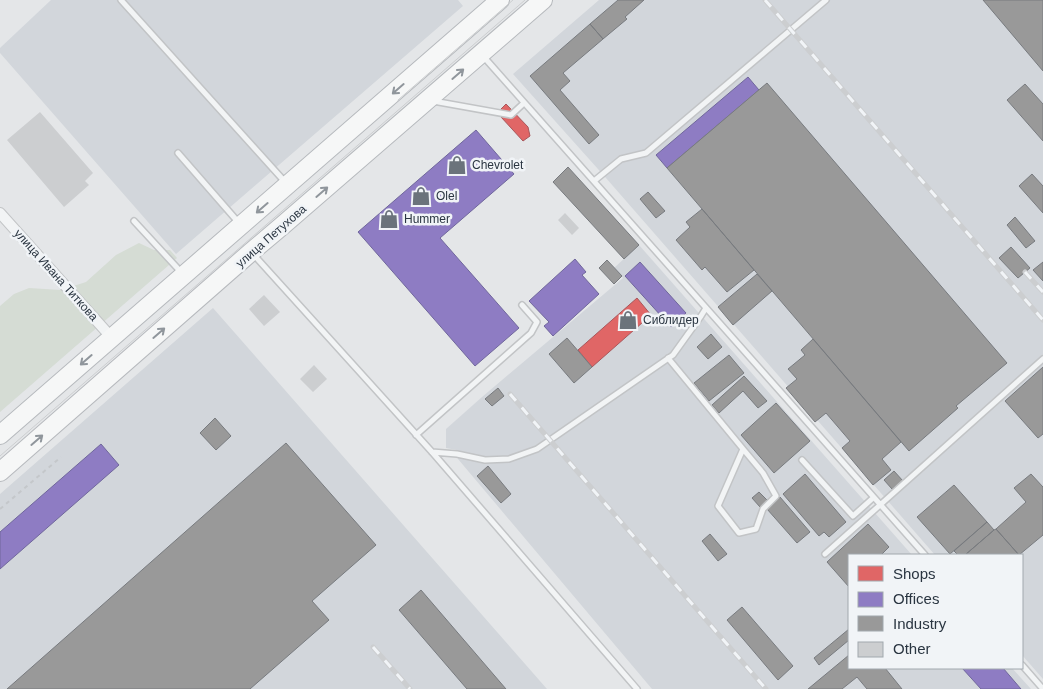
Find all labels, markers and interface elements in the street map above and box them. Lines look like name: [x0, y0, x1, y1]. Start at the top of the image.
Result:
one-way arrow: [451, 68, 464, 80]
one-way arrow: [391, 84, 404, 95]
shop icon: Chevrolet: [446, 154, 468, 176]
place label: Chevrolet: [472, 158, 524, 172]
shop icon: Olel: [410, 185, 432, 207]
one-way arrow: [315, 186, 328, 198]
place label: Olel: [436, 189, 457, 203]
street label: улица Петухова: [233, 202, 309, 270]
one-way arrow: [255, 202, 268, 213]
shop icon: Hummer: [378, 208, 400, 230]
place label: Hummer: [404, 212, 450, 226]
street label: улица Ивана Титкова: [11, 226, 101, 324]
shop icon: Сиблидер: [617, 309, 639, 331]
place label: Сиблидер: [643, 313, 699, 327]
one-way arrow: [153, 327, 166, 339]
one-way arrow: [80, 354, 93, 366]
one-way arrow: [30, 434, 43, 445]
legend: [848, 554, 1023, 669]
text: Shops: [893, 565, 936, 582]
text: Offices: [893, 590, 939, 607]
text: Industry: [893, 615, 947, 632]
text: Other: [893, 640, 931, 657]

